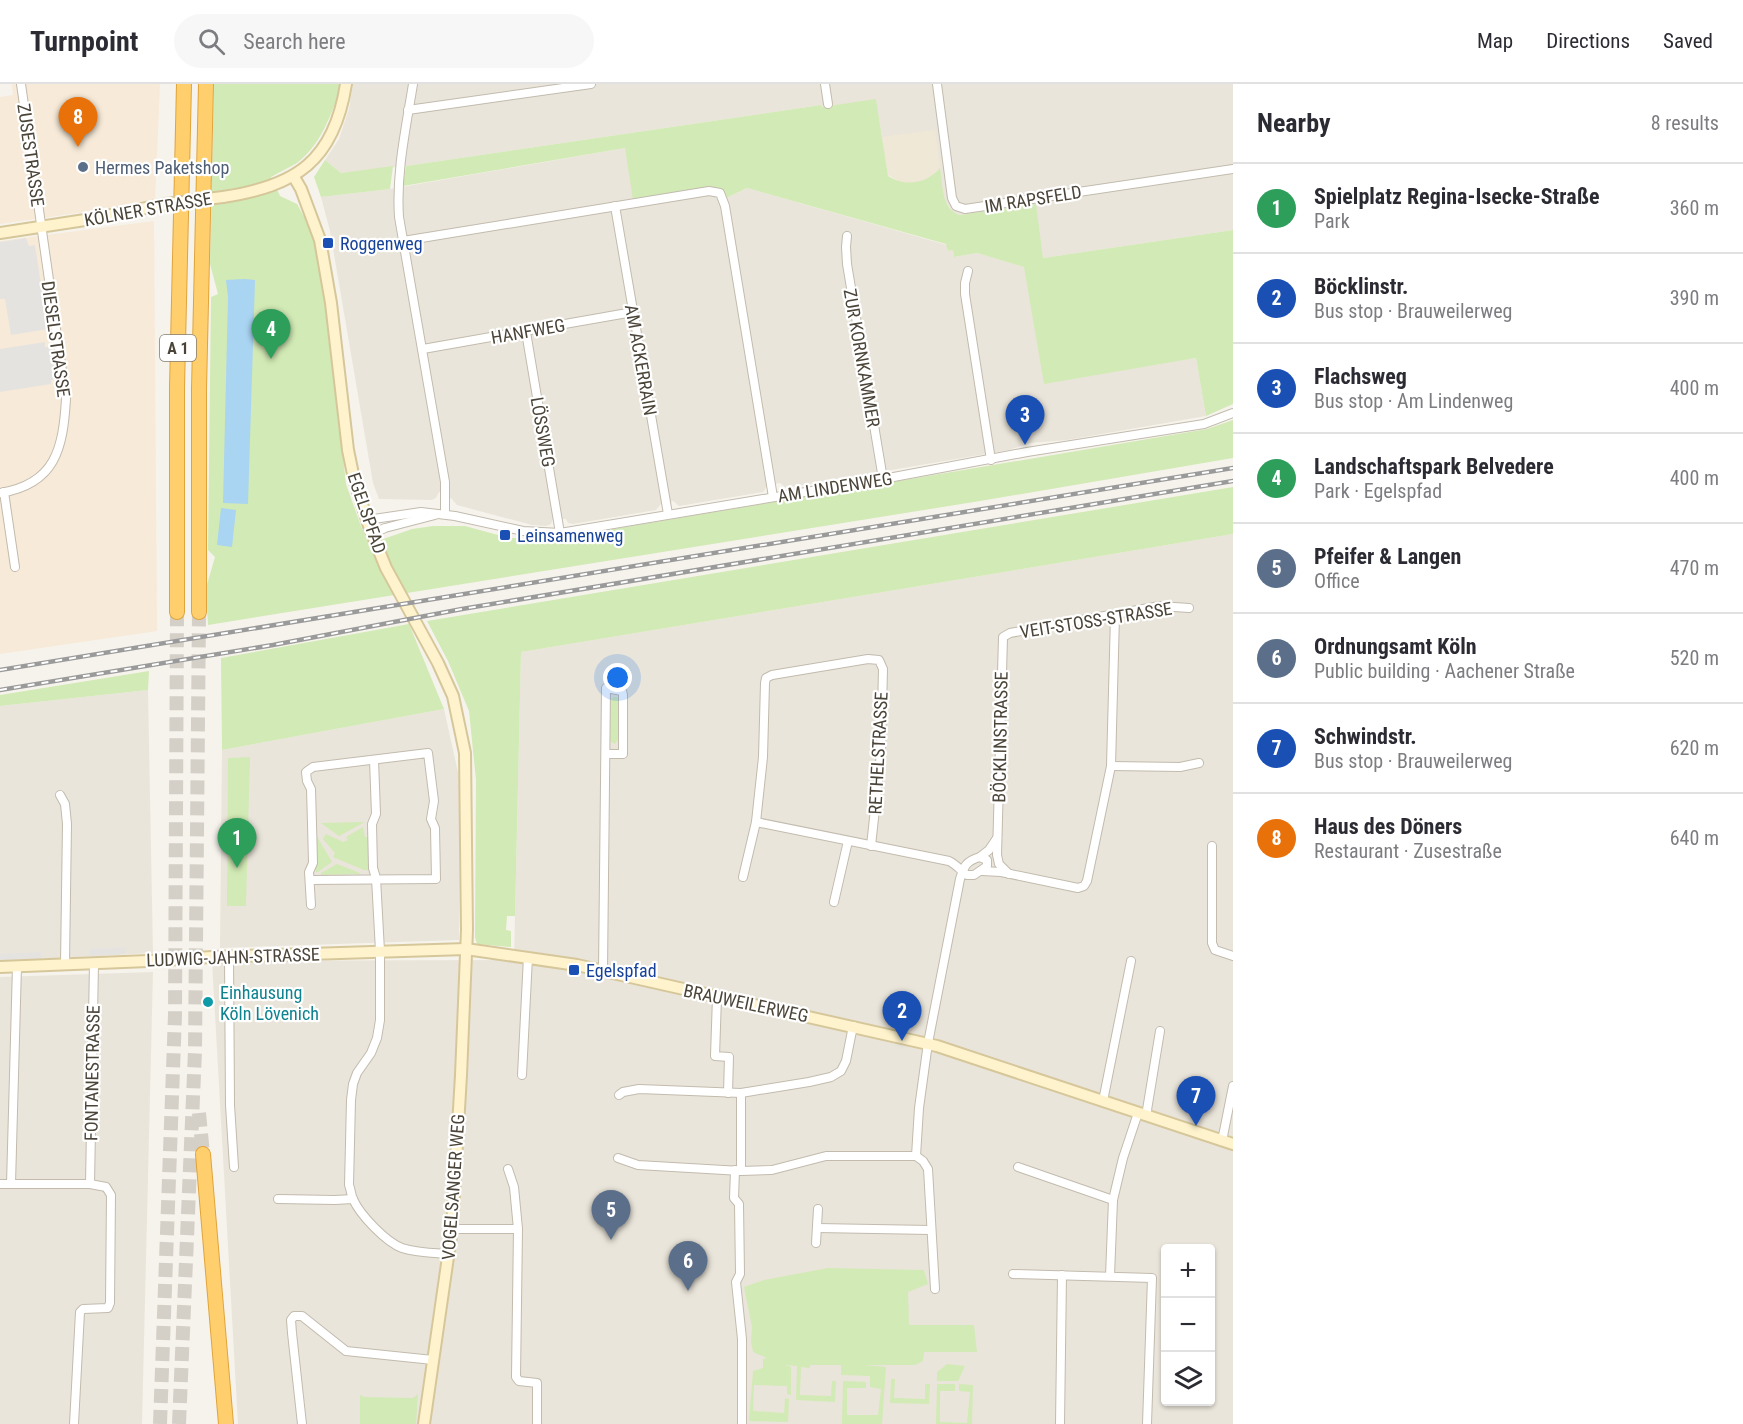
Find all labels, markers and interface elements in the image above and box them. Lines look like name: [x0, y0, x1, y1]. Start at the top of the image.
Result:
search box: [174, 14, 594, 68]
text: Turnpoint: [30, 25, 138, 58]
icon: search: [195, 25, 228, 58]
text: Search here: [243, 29, 346, 54]
text: Map: [1477, 29, 1513, 53]
text: Directions: [1546, 29, 1630, 53]
text: Saved: [1663, 29, 1713, 53]
pin: 8: [58, 98, 98, 147]
street label: ZUSESTRASSE: [13, 102, 49, 208]
text: Nearby: [1257, 108, 1331, 138]
text: 8 results: [1651, 111, 1719, 135]
place label: Hermes Paketshop: [95, 157, 230, 178]
marker: Hermes Paketshop: [76, 160, 90, 174]
street label: IM RAPSFELD: [983, 181, 1083, 217]
text: Spielplatz Regina-Isecke-Straße: [1314, 184, 1599, 209]
street label: KÖLNER STRASSE: [83, 187, 213, 231]
text: 1: [1271, 196, 1282, 220]
text: 360 m: [1670, 196, 1719, 220]
text: Park: [1314, 209, 1350, 233]
place label: Roggenweg: [340, 233, 423, 254]
marker: Roggenweg: [321, 236, 335, 250]
text: Böcklinstr.: [1314, 274, 1408, 299]
street label: DIESELSTRASSE: [37, 280, 75, 398]
text: 2: [1271, 286, 1282, 310]
text: 390 m: [1670, 286, 1719, 310]
street label: ZUR KORNKAMMER: [839, 287, 885, 429]
text: Bus stop · Brauweilerweg: [1314, 299, 1512, 323]
street label: AM ACKERRAIN: [621, 303, 661, 417]
pin: 4: [252, 310, 290, 359]
street label: HANFWEG: [489, 314, 567, 348]
road number: A 1: [160, 335, 196, 361]
text: Flachsweg: [1314, 364, 1407, 389]
text: 3: [1271, 376, 1282, 400]
text: 400 m: [1670, 376, 1719, 400]
text: Bus stop · Am Lindenweg: [1314, 389, 1513, 413]
street label: LÖSSWEG: [527, 395, 559, 469]
pin: 3: [1006, 396, 1044, 445]
text: Landschaftspark Belvedere: [1314, 454, 1554, 479]
text: 4: [1271, 466, 1282, 490]
text: 400 m: [1670, 466, 1719, 490]
street label: AM LINDENWEG: [776, 468, 894, 506]
street label: EGELSPFAD: [343, 470, 391, 556]
text: Park · Egelspfad: [1314, 479, 1442, 503]
place label: Leinsamenweg: [517, 525, 623, 546]
marker: Leinsamenweg: [498, 528, 512, 542]
text: Pfeifer & Langen: [1314, 544, 1461, 569]
text: 5: [1271, 556, 1282, 580]
text: 470 m: [1670, 556, 1719, 580]
text: Office: [1314, 569, 1360, 593]
street label: VEIT-STOSS-STRASSE: [1018, 598, 1174, 642]
text: Ordnungsamt Köln: [1314, 634, 1477, 659]
text: 6: [1271, 646, 1282, 670]
text: 520 m: [1670, 646, 1719, 670]
text: Public building · Aachener Straße: [1314, 659, 1575, 683]
your location: [603, 663, 632, 692]
street label: BÖCKLINSTRASSE: [988, 671, 1012, 803]
street label: RETHELSTRASSE: [864, 691, 892, 815]
text: Schwindstr.: [1314, 724, 1417, 749]
text: 7: [1271, 736, 1282, 760]
text: 620 m: [1670, 736, 1719, 760]
text: Bus stop · Brauweilerweg: [1314, 749, 1512, 773]
text: Haus des Döners: [1314, 814, 1462, 839]
pin: 1: [218, 818, 256, 868]
text: 8: [1271, 826, 1282, 850]
text: 640 m: [1670, 826, 1719, 850]
text: Restaurant · Zusestraße: [1314, 839, 1502, 863]
street label: LUDWIG-JAHN-STRASSE: [146, 943, 320, 971]
place label: Egelspfad: [586, 960, 657, 981]
marker: Egelspfad: [567, 963, 581, 977]
street label: BRAUWEILERWEG: [682, 980, 810, 1026]
place label: Einhausung Köln Lövenich: [220, 982, 319, 1024]
pin: 2: [882, 992, 922, 1041]
marker: Einhausung Köln Lövenich: [201, 995, 215, 1009]
street label: FONTANESTRASSE: [80, 1005, 104, 1141]
pin: 7: [1176, 1076, 1216, 1126]
street label: VOGELSANGER WEG: [437, 1113, 469, 1261]
pin: 5: [592, 1190, 630, 1240]
pin: 6: [668, 1242, 708, 1291]
map controls: [1161, 1244, 1215, 1406]
button: +: [1161, 1244, 1215, 1298]
button: −: [1161, 1298, 1215, 1352]
button: layers: [1161, 1352, 1215, 1406]

